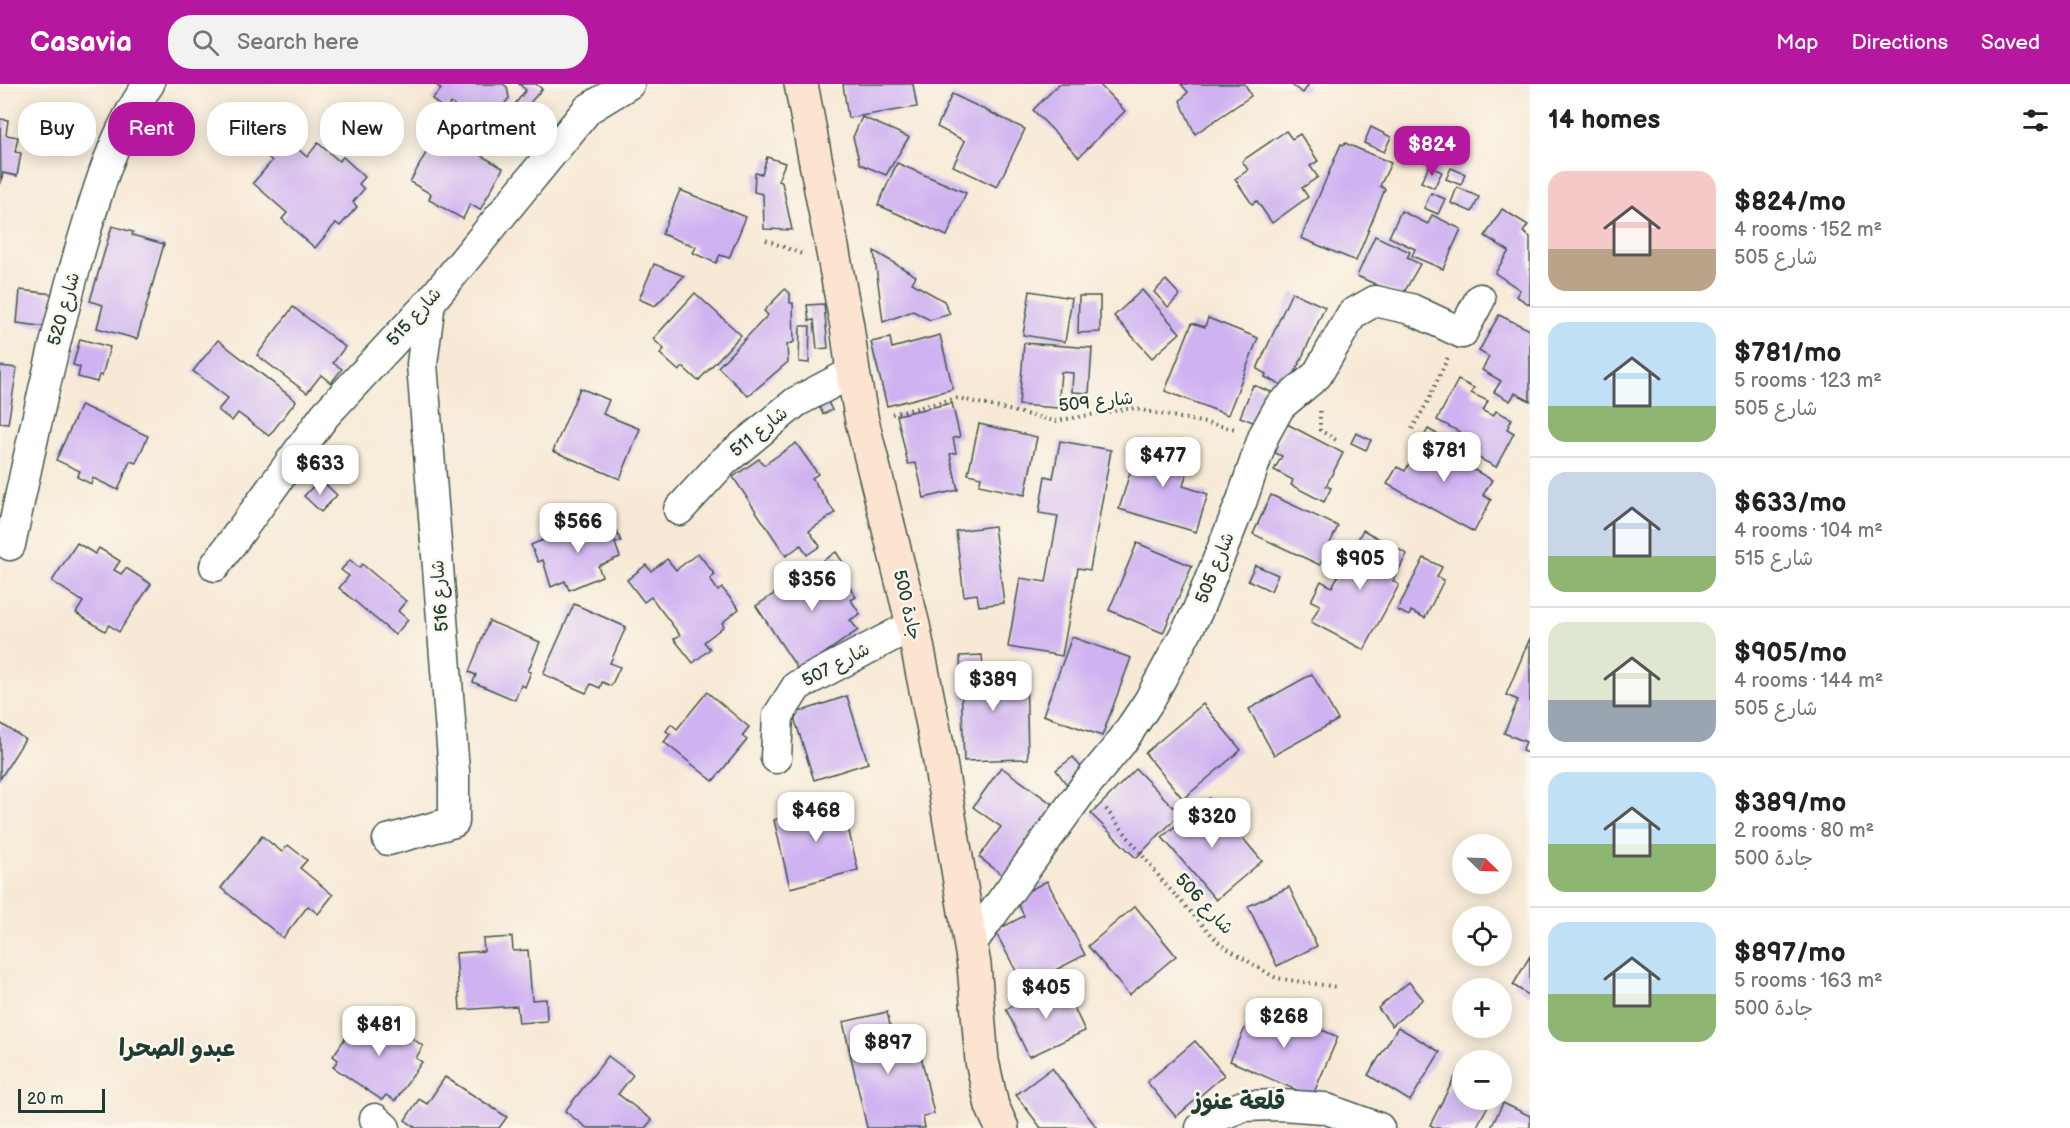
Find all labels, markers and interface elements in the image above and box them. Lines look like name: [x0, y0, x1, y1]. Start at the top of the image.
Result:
search box: [168, 15, 588, 69]
text: Casavia: [30, 26, 132, 59]
icon: search: [189, 26, 222, 59]
text: Search here: [237, 29, 359, 56]
text: Map: [1776, 30, 1819, 55]
text: Directions: [1852, 30, 1948, 55]
text: Saved: [1981, 30, 2040, 55]
chip: Buy: [18, 102, 96, 156]
chip: Rent: [108, 102, 195, 156]
chip: Filters: [207, 102, 308, 156]
chip: New: [320, 102, 404, 156]
chip: Apartment: [416, 102, 557, 156]
icon: filters: [2019, 104, 2052, 137]
text: 14 homes: [1548, 105, 1660, 136]
pin: $824: [1396, 126, 1468, 177]
text: $824: [1408, 133, 1456, 157]
text: $824/mo: [1734, 187, 1846, 218]
icon: home: [1596, 195, 1668, 267]
text: 4 rooms · 152 m²: [1734, 218, 1882, 242]
text: شارع 505: [1734, 246, 1817, 270]
street label: شارع 520: [44, 270, 85, 348]
street label: شارع 515: [382, 283, 446, 351]
text: $781/mo: [1734, 338, 1841, 369]
icon: home: [1596, 346, 1668, 418]
text: 5 rooms · 123 m²: [1734, 369, 1882, 393]
street label: شارع 509: [1058, 388, 1135, 417]
text: شارع 505: [1734, 397, 1817, 421]
street label: شارع 511: [726, 402, 793, 462]
pin: $781: [1408, 432, 1480, 483]
pin: $477: [1127, 437, 1199, 488]
text: $781: [1422, 439, 1466, 463]
text: $477: [1139, 444, 1187, 468]
pin: $633: [284, 445, 356, 496]
text: $633: [296, 452, 344, 476]
text: $633/mo: [1734, 488, 1846, 519]
icon: home: [1596, 496, 1668, 568]
pin: $566: [542, 503, 614, 554]
text: $566: [554, 510, 602, 534]
text: 4 rooms · 104 m²: [1734, 519, 1883, 543]
street label: شارع 505: [1191, 529, 1240, 607]
pin: $905: [1324, 540, 1396, 591]
text: $905: [1336, 547, 1384, 571]
text: شارع 515: [1734, 547, 1813, 571]
street label: شارع 516: [427, 559, 454, 633]
pin: $356: [776, 561, 848, 612]
text: $356: [788, 568, 836, 592]
street label: جادة 500: [889, 568, 925, 642]
street label: شارع 507: [799, 638, 874, 692]
text: $905/mo: [1734, 638, 1847, 669]
icon: home: [1596, 646, 1668, 718]
pin: $389: [957, 661, 1029, 712]
text: $389: [969, 668, 1017, 692]
text: 4 rooms · 144 m²: [1734, 669, 1883, 693]
text: شارع 505: [1734, 697, 1817, 721]
text: $389/mo: [1734, 788, 1846, 819]
pin: $468: [780, 792, 852, 843]
icon: home: [1596, 796, 1668, 868]
pin: $320: [1176, 798, 1248, 849]
text: $468: [791, 799, 841, 823]
text: $320: [1188, 805, 1236, 829]
text: 2 rooms · 80 m²: [1734, 819, 1874, 843]
north arrow: [1452, 834, 1512, 894]
map controls: [1452, 834, 1512, 1110]
text: جادة 500: [1734, 847, 1813, 871]
street label: شارع 506: [1170, 869, 1237, 940]
button: locate: [1452, 906, 1512, 966]
text: $897/mo: [1734, 938, 1846, 969]
icon: home: [1596, 946, 1668, 1018]
pin: $405: [1010, 969, 1082, 1020]
text: 5 rooms · 163 m²: [1734, 969, 1883, 993]
text: $405: [1022, 976, 1070, 1000]
button: +: [1452, 978, 1512, 1038]
text: جادة 500: [1734, 997, 1813, 1021]
pin: $268: [1248, 998, 1320, 1049]
text: $268: [1259, 1005, 1309, 1029]
pin: $481: [343, 1006, 415, 1057]
text: $481: [356, 1013, 402, 1037]
pin: $897: [852, 1024, 924, 1075]
text: $897: [864, 1031, 912, 1055]
district label: عبدو الصحرا: [119, 1034, 235, 1063]
button: −: [1452, 1050, 1512, 1110]
scale bar: [18, 1086, 105, 1114]
district label: قلعة عنوز: [1191, 1087, 1285, 1117]
text: 20 m: [27, 1090, 63, 1109]

